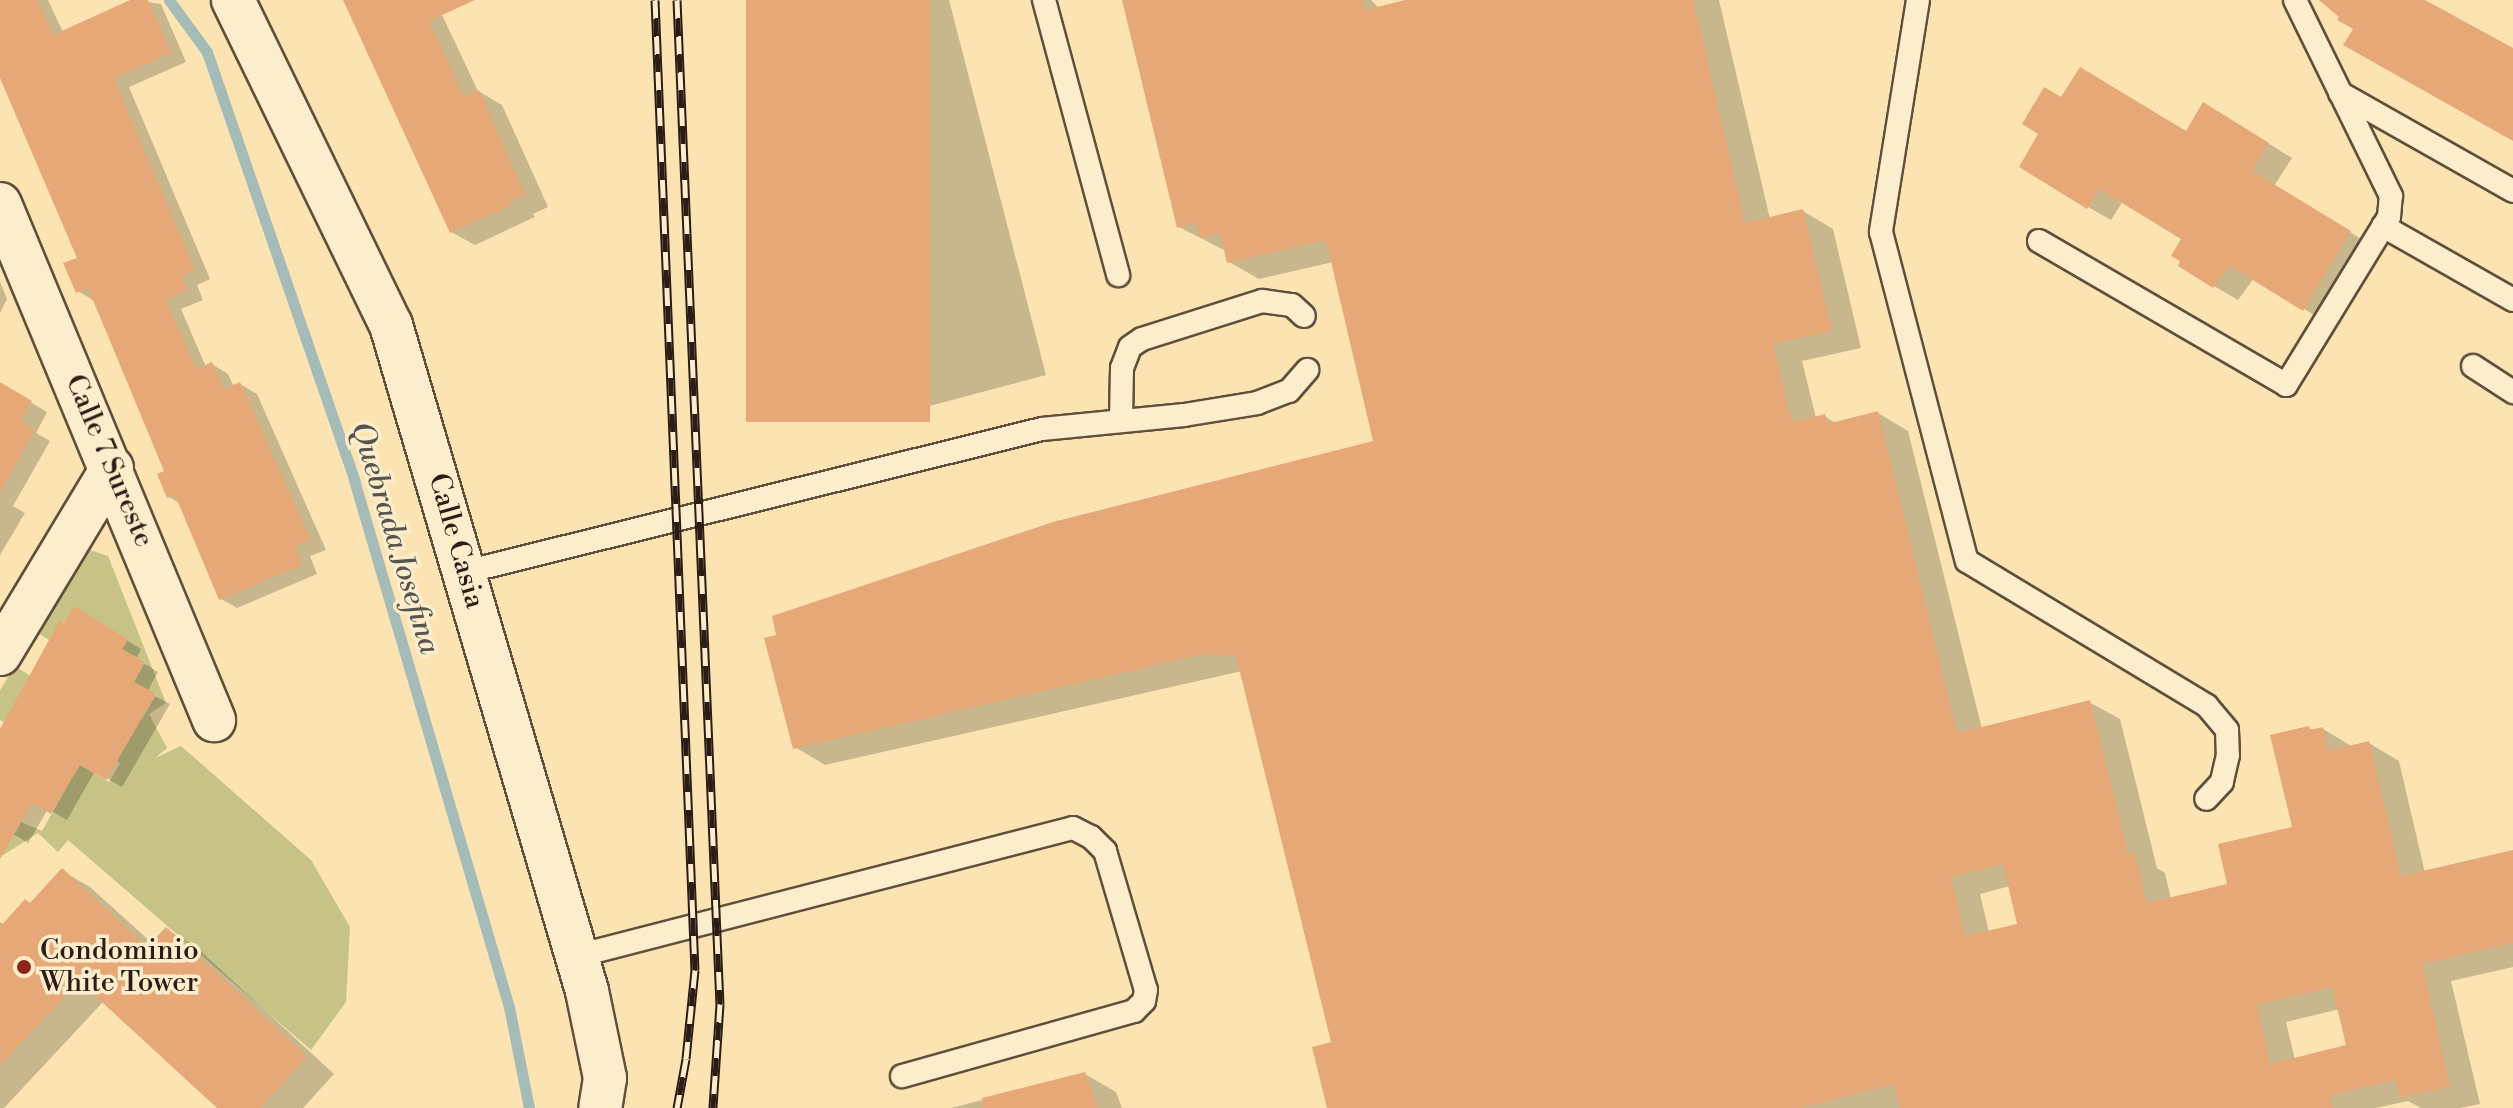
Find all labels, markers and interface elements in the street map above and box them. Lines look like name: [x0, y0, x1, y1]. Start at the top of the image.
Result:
street label: Calle 7 Sureste: [58, 370, 160, 552]
water label: Quebrada Josefina: [343, 418, 447, 658]
street label: Calle Casia: [421, 470, 491, 612]
place label: Condominio White Tower: [40, 934, 199, 1000]
marker: Condominio White Tower: [15, 958, 33, 976]

